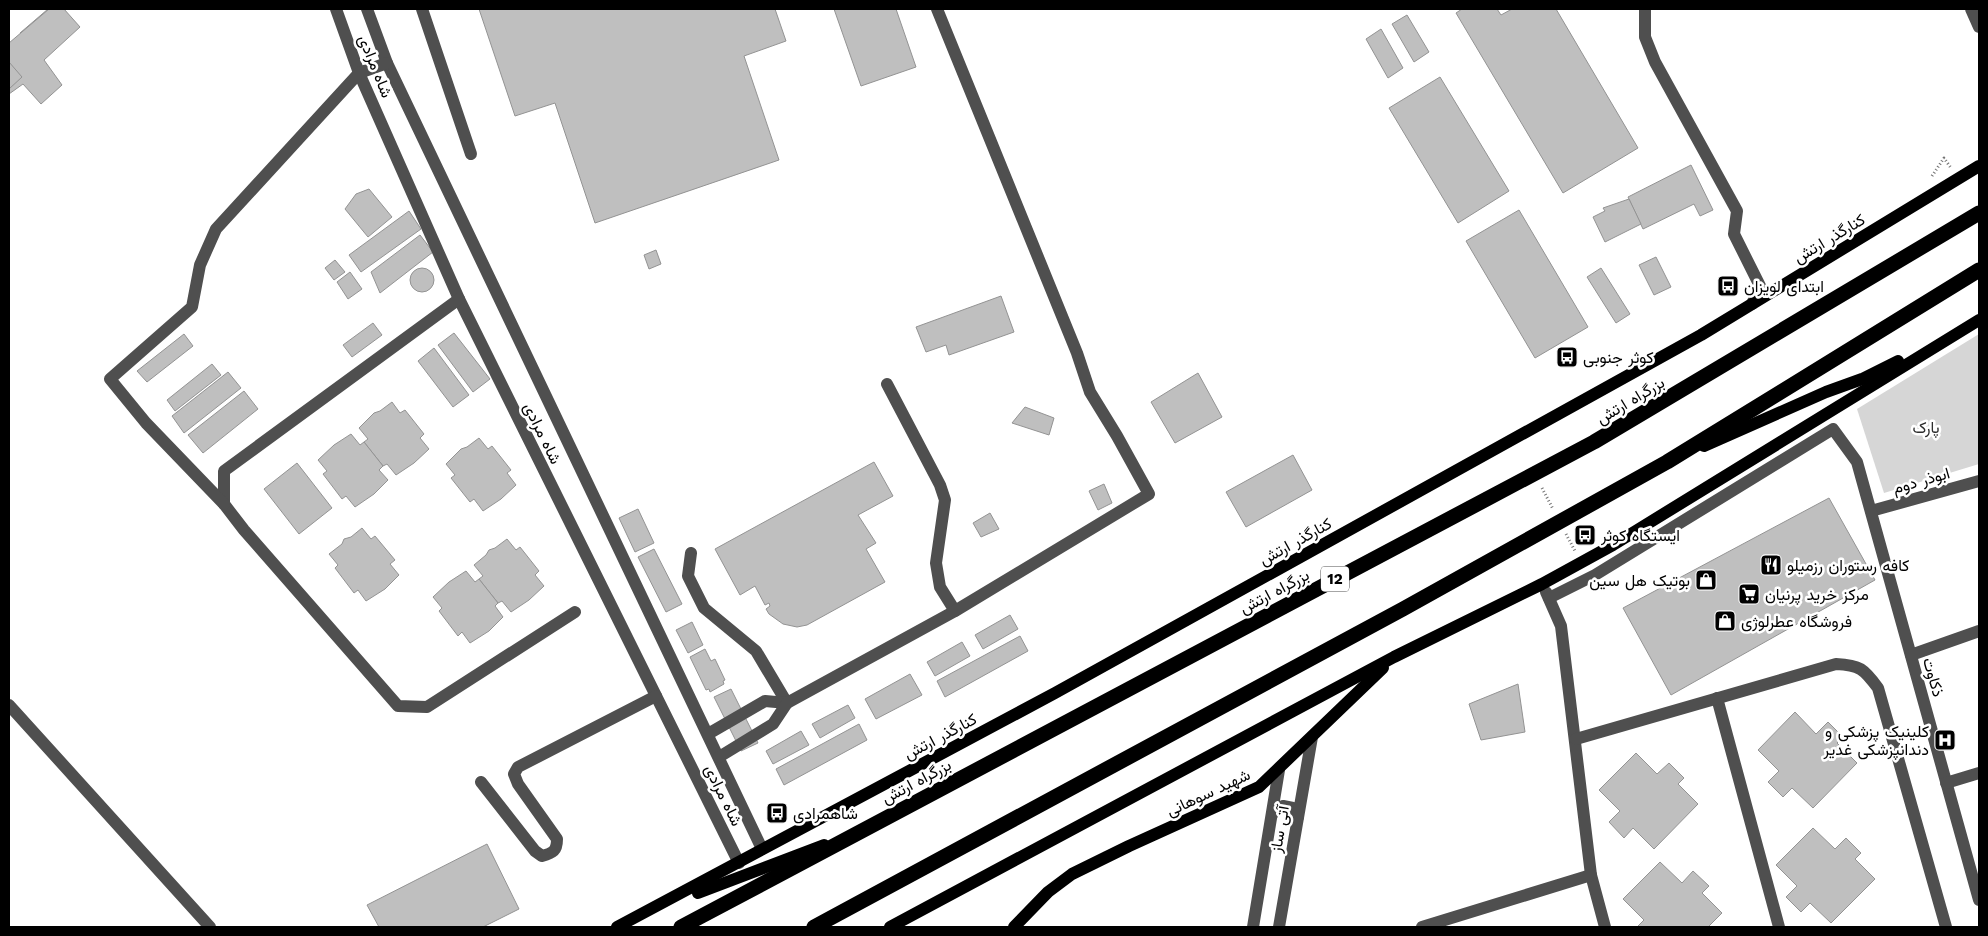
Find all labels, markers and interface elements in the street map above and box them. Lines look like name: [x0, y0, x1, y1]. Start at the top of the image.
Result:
street label: شاه مرادی: [353, 32, 397, 101]
street label: کنارگذر ارتش: [1790, 210, 1869, 268]
bus stop icon: ابتدای لویزان: [1716, 274, 1740, 298]
place label: ابتدای لویزان: [1744, 277, 1824, 297]
bus stop icon: کوثر جنوبی: [1555, 345, 1579, 369]
place label: کوثر جنوبی: [1583, 348, 1654, 368]
street label: بزرگراه ارتش: [1593, 373, 1668, 429]
street label: شاه مرادی: [519, 399, 566, 467]
park label: پارک: [1912, 418, 1940, 439]
street label: ابوذر دوم: [1890, 463, 1952, 499]
street label: کنارگذر ارتش: [1256, 514, 1335, 570]
bus stop icon: ایستگاه کوثر: [1573, 523, 1597, 547]
place label: ایستگاه کوثر: [1600, 526, 1680, 546]
restaurant icon: کافه رستوران رزمیلو: [1759, 553, 1783, 577]
place label: کافه رستوران رزمیلو: [1787, 556, 1909, 576]
street label: بزرگراه ارتش: [1236, 565, 1313, 619]
road number: 12: [1321, 566, 1349, 592]
shop icon: بوتیک هل سین: [1694, 568, 1718, 592]
place label: بوتیک هل سین: [1589, 571, 1690, 591]
supermarket icon: مرکز خرید پرنیان: [1737, 582, 1761, 606]
place label: مرکز خرید پرنیان: [1765, 585, 1869, 606]
shop icon: فروشگاه عطرلوژی: [1713, 609, 1737, 633]
place label: فروشگاه عطرلوژی: [1741, 612, 1852, 632]
street label: ذکاوت: [1918, 655, 1948, 699]
street label: کنارگذر ارتش: [900, 709, 980, 764]
place label: کلینیک پزشکی و دندانپزشکی غدیر: [1823, 722, 1929, 761]
hospital icon: کلینیک پزشکی و دندانپزشکی غدیر: [1933, 728, 1957, 752]
street label: بزرگراه ارتش: [878, 755, 955, 809]
street label: شاه مرادی: [700, 761, 747, 829]
street label: شهید سوهانی: [1163, 765, 1254, 821]
bus stop icon: شاهمرادی: [765, 801, 789, 825]
street label: آتی ساز: [1266, 803, 1294, 855]
place label: شاهمرادی: [793, 804, 858, 824]

